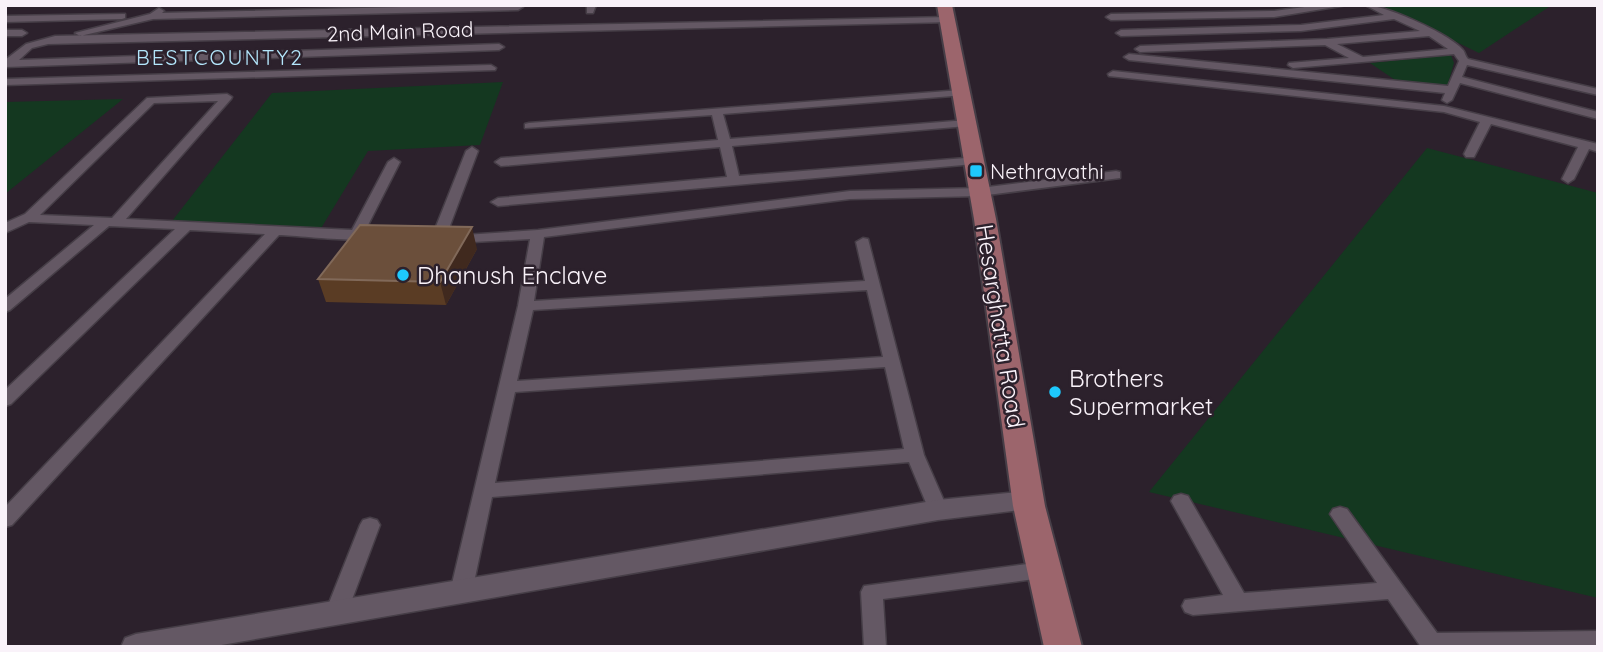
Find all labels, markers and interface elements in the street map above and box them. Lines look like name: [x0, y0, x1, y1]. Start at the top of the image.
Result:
street label: 2nd Main Road: [326, 15, 474, 47]
district label: BESTCOUNTY2: [136, 44, 304, 70]
place label: Nethravathi: [990, 158, 1104, 184]
marker: Nethravathi: [968, 163, 984, 179]
street label: Hesarghatta Road: [970, 222, 1032, 430]
place label: Dhanush Enclave: [417, 260, 607, 290]
marker: Dhanush Enclave: [395, 267, 411, 283]
place label: Brothers Supermarket: [1069, 363, 1213, 421]
marker: Brothers Supermarket: [1047, 384, 1063, 400]

